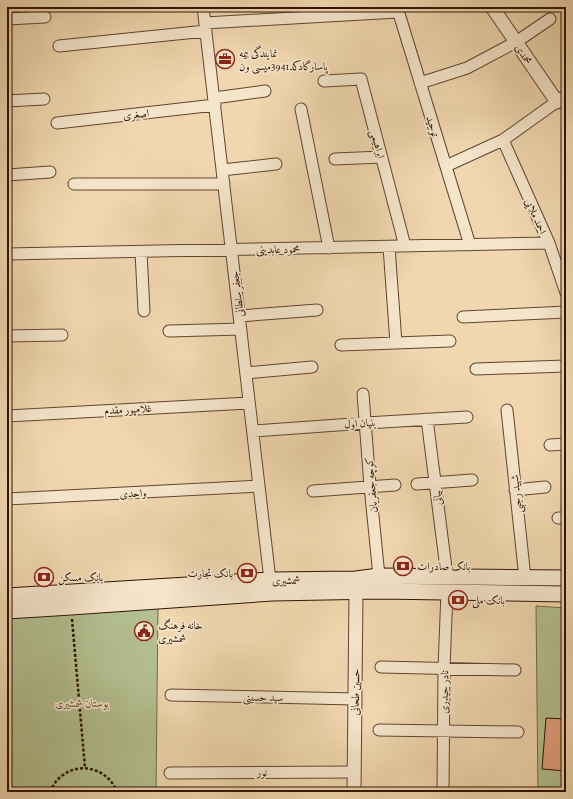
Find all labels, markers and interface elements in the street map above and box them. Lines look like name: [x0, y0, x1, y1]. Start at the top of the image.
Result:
street label: محمدی: [511, 41, 536, 68]
place label: نمایندگی بیمه پاسارگادکد3941میسی ون: [239, 45, 329, 74]
office icon: نمایندگی بیمه پاسارگادکد3941میسی ون: [214, 48, 236, 70]
street label: اصغری: [122, 106, 150, 123]
street label: توحید: [422, 114, 443, 139]
street label: ابراهیمی: [366, 128, 389, 160]
street label: احمد ملایی: [521, 196, 550, 236]
street label: محمود عابدینی: [256, 242, 301, 257]
street label: جعفر سلطانی: [227, 270, 248, 318]
street label: غلامپور مقدم: [104, 401, 152, 420]
street label: بنیان اول: [343, 415, 377, 432]
street label: کوچه جعفریان: [362, 457, 381, 513]
street label: شهید رجبی: [507, 474, 528, 514]
street label: واحدی: [119, 485, 147, 502]
street label: بیانی: [429, 489, 446, 506]
bank icon: بانک صادرات: [392, 555, 414, 577]
place label: بانک صادرات: [417, 559, 470, 574]
bank icon: بانک تجارت: [236, 562, 258, 584]
bank icon: بانک مسکن: [33, 566, 55, 588]
place label: بانک تجارت: [188, 566, 233, 581]
place label: بانک مسکن: [58, 570, 103, 586]
street label: شمشیری: [272, 573, 301, 588]
bank icon: بانک ملی: [447, 589, 469, 611]
place label: بانک ملی: [472, 593, 505, 609]
place label: خانه فرهنگ شمشیری: [158, 618, 203, 646]
public building icon: خانه فرهنگ شمشیری: [133, 620, 155, 642]
street label: حسین طحانی: [348, 669, 363, 715]
street label: نادر حیدری: [437, 670, 452, 714]
street label: سید حسینی: [243, 690, 283, 706]
park label: بوستان شمشیری: [55, 696, 109, 711]
street label: نور: [256, 765, 267, 780]

